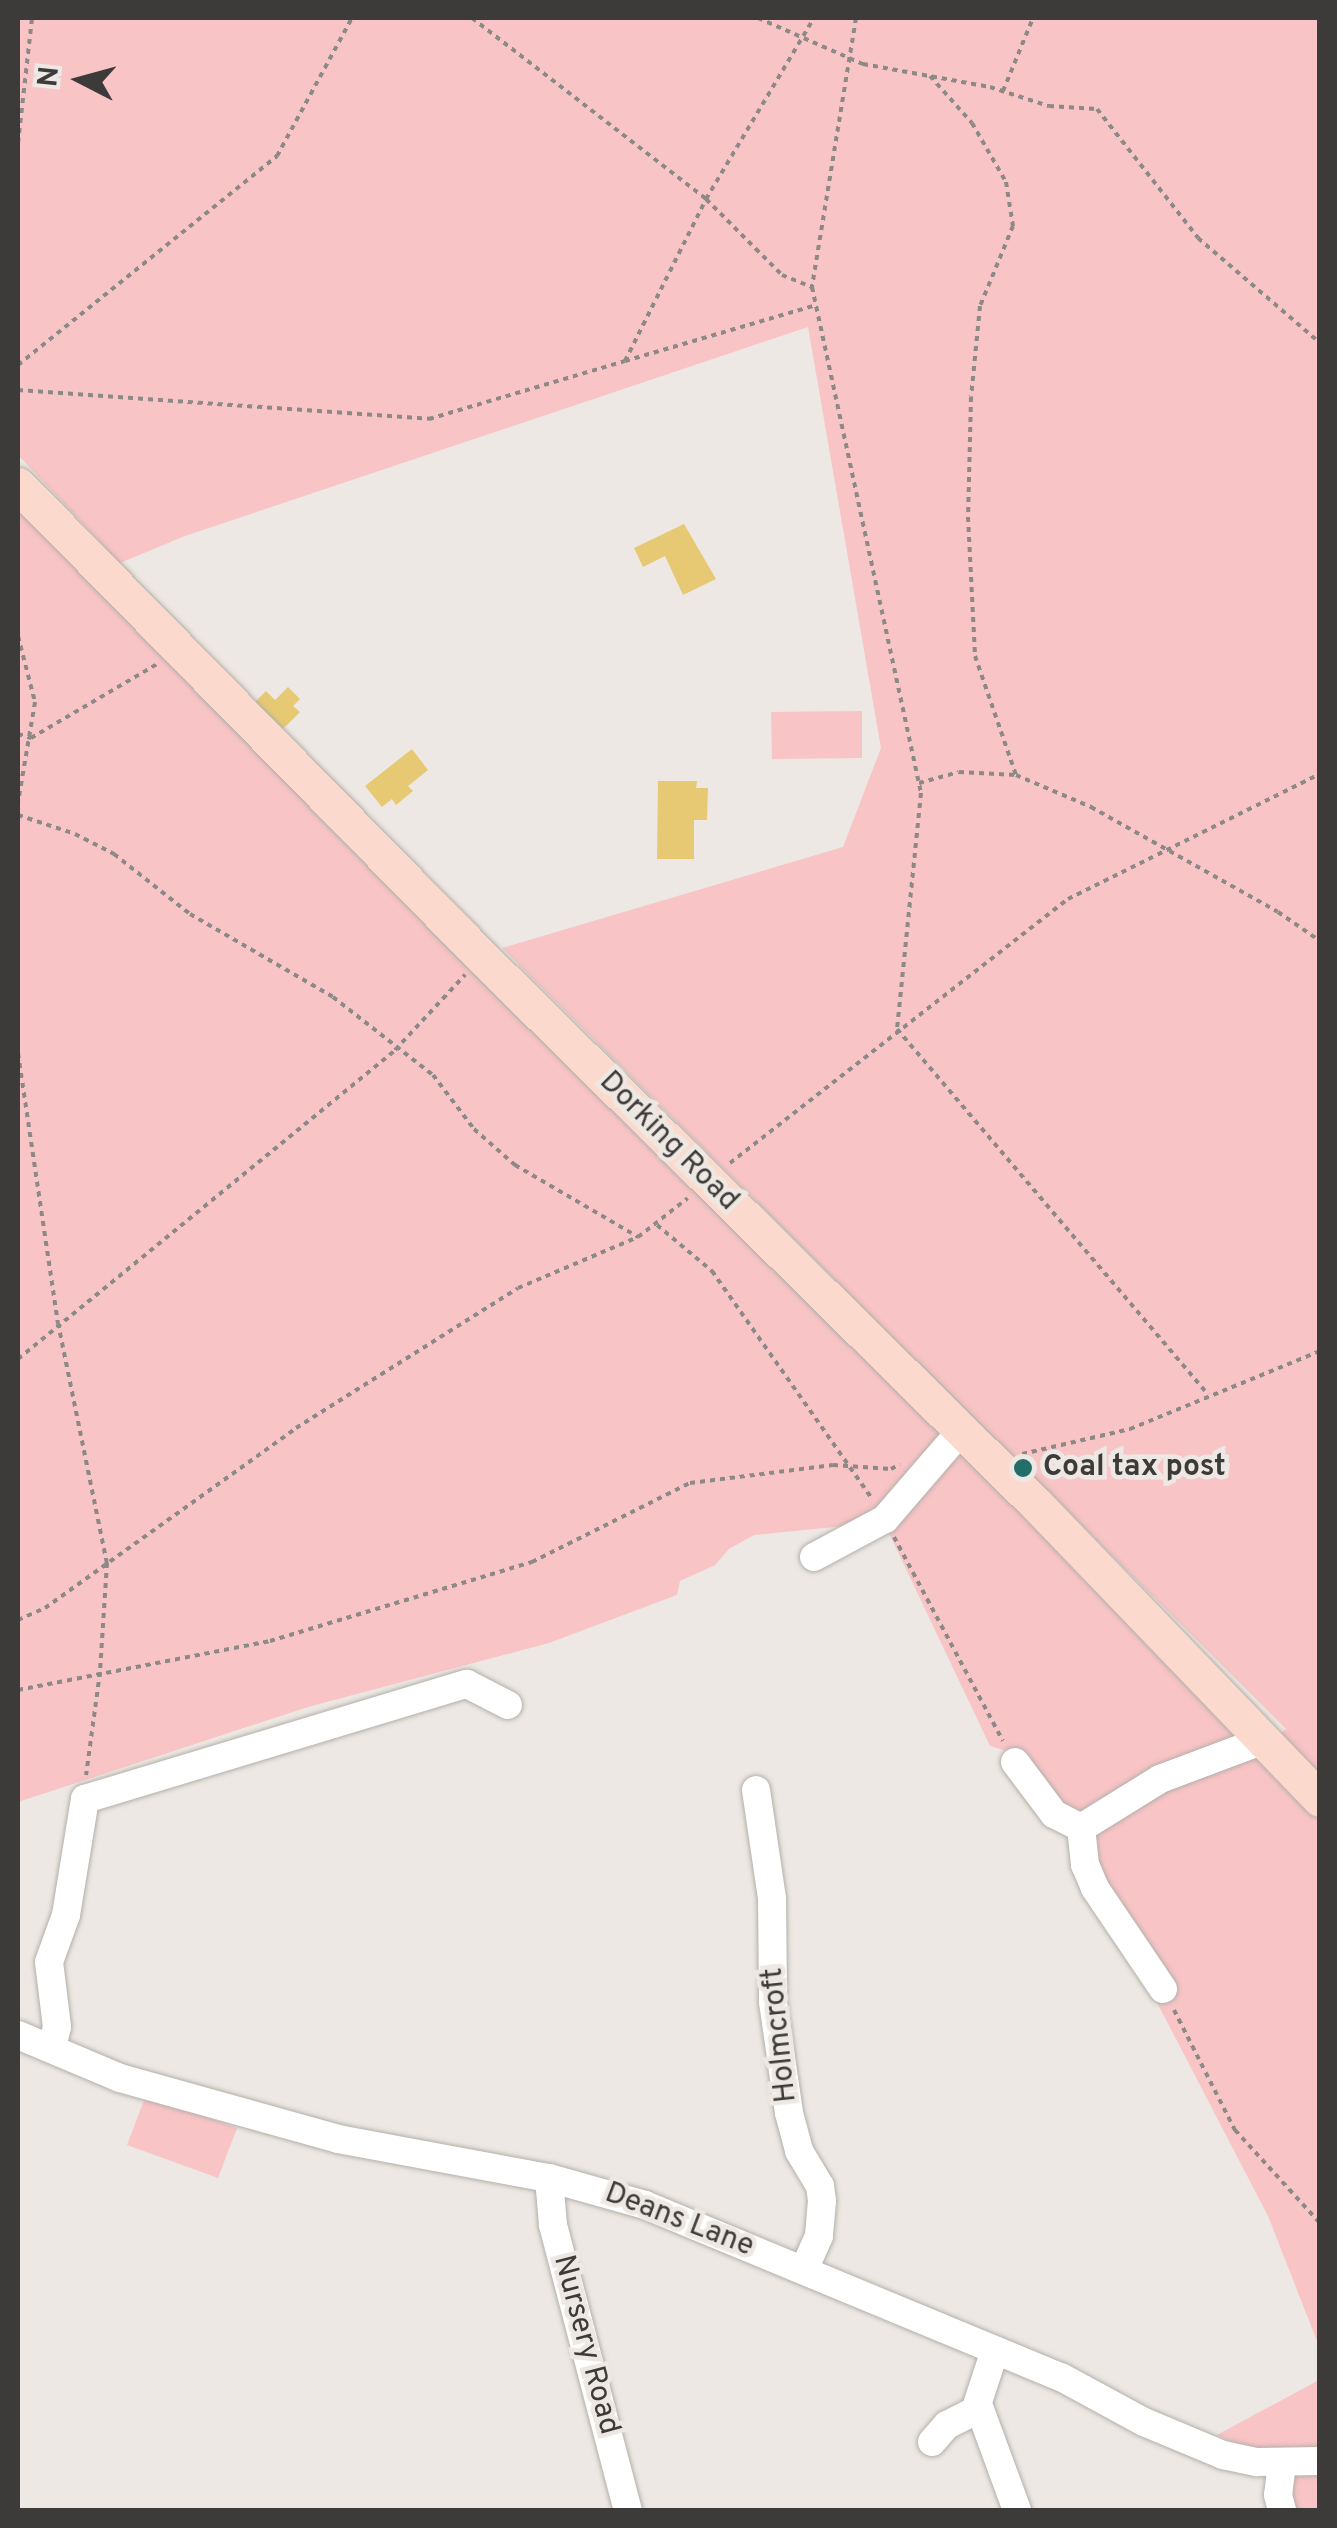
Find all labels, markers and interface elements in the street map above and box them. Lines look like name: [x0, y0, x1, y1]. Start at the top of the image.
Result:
north arrow: [30, 30, 130, 130]
text: N: [31, 65, 69, 89]
street label: Dorking Road: [591, 1065, 745, 1219]
place label: Coal tax post: [1043, 1450, 1226, 1486]
marker: Coal tax post: [1012, 1457, 1034, 1479]
street label: Holmcroft: [756, 1966, 806, 2104]
street label: Deans Lane: [599, 2176, 759, 2266]
street label: Nursery Road: [544, 2251, 626, 2439]

